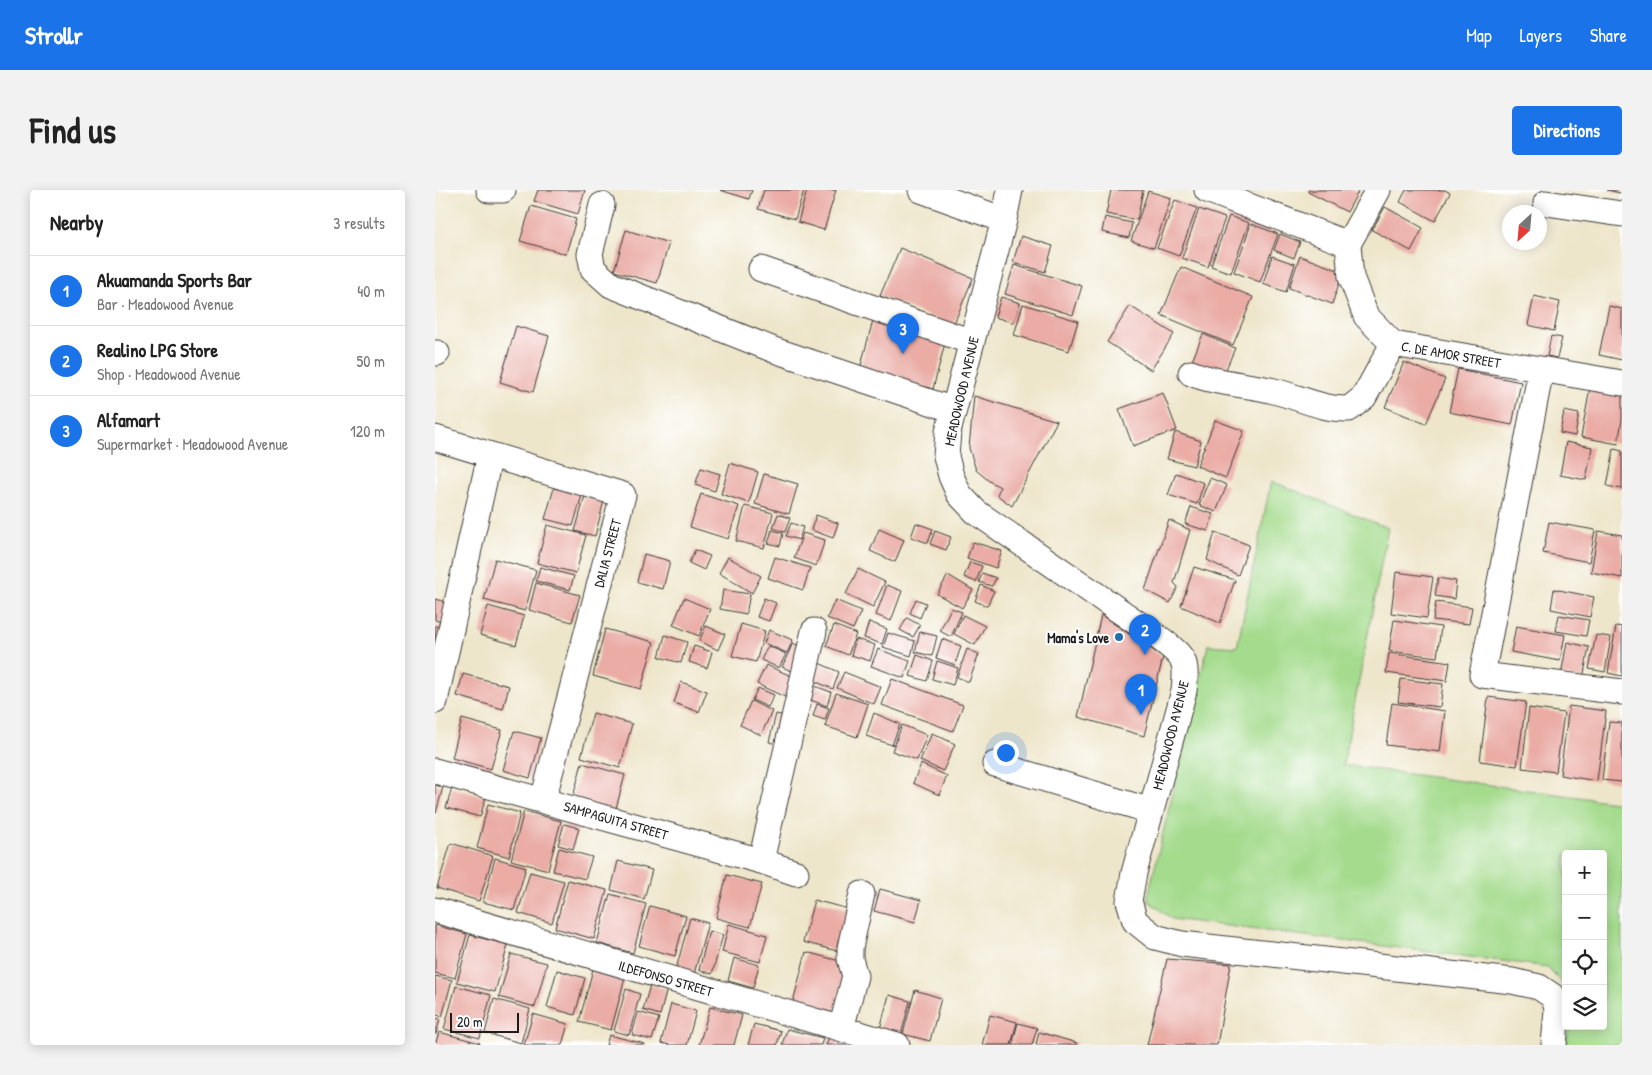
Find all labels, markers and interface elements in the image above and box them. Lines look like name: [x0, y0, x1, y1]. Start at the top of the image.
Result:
text: Strollr: [25, 19, 83, 51]
text: Map: [1466, 23, 1492, 48]
text: Layers: [1520, 23, 1562, 48]
text: Share: [1590, 23, 1627, 48]
button: Directions: [1512, 106, 1622, 155]
text: Find us: [30, 107, 116, 154]
north arrow: [1502, 205, 1547, 250]
text: Nearby: [50, 208, 103, 237]
text: 3 results: [333, 212, 385, 234]
text: Akuamanda Sports Bar: [97, 267, 252, 293]
text: 1: [63, 280, 69, 302]
text: 40 m: [357, 280, 385, 302]
text: Bar · Meadowood Avenue: [97, 293, 234, 315]
pin: 3: [887, 313, 919, 354]
street label: MEADOWOOD AVENUE: [939, 334, 983, 448]
street label: C. DE AMOR STREET: [1400, 336, 1503, 372]
text: Realino LPG Store: [97, 337, 218, 363]
text: 2: [62, 350, 70, 372]
text: 50 m: [357, 350, 385, 372]
text: Shop · Meadowood Avenue: [97, 363, 241, 385]
text: Alfamart: [97, 407, 160, 433]
text: 3: [62, 420, 70, 442]
text: 120 m: [350, 420, 385, 442]
text: Supermarket · Meadowood Avenue: [97, 433, 288, 455]
street label: DALIA STREET: [589, 516, 625, 589]
pin: 2: [1129, 614, 1161, 655]
place label: Mama's Love: [1047, 628, 1109, 647]
marker: Mama's Love: [1113, 631, 1125, 643]
pin: 1: [1125, 674, 1157, 715]
street label: MEADOWOOD AVENUE: [1147, 678, 1193, 792]
your location: [993, 740, 1019, 766]
street label: SAMPAGUITA STREET: [562, 796, 671, 844]
map controls: [1562, 850, 1607, 1030]
button: +: [1562, 850, 1607, 895]
button: −: [1562, 895, 1607, 940]
button: locate: [1562, 940, 1607, 985]
street label: ILDEFONSO STREET: [617, 955, 716, 1001]
button: layers: [1562, 985, 1607, 1030]
scale bar: [450, 1010, 519, 1033]
text: 20 m: [457, 1012, 483, 1031]

